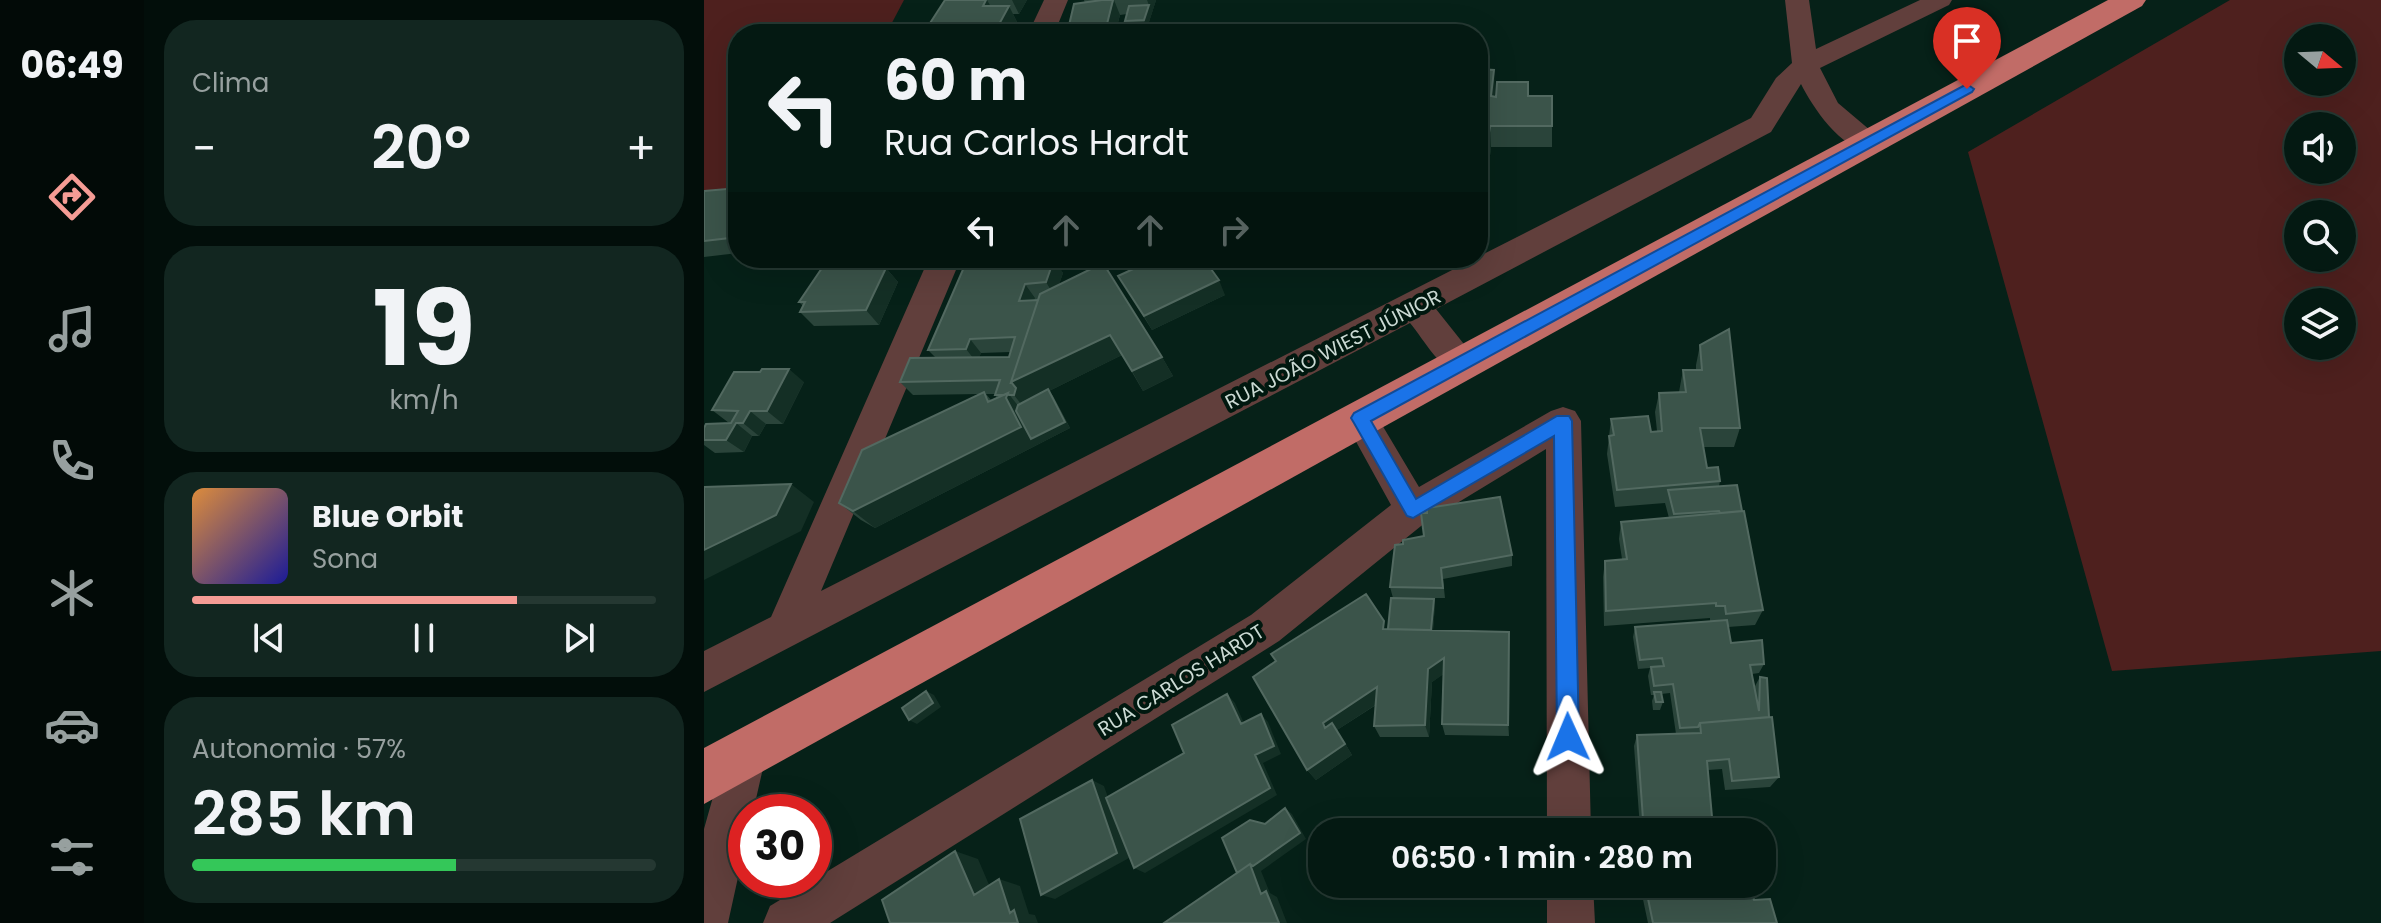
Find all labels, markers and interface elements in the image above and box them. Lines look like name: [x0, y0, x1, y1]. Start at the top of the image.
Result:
pin: [1933, 7, 2001, 89]
icon: arrive: [1945, 19, 1989, 63]
north arrow: [2284, 24, 2356, 96]
map controls: [2284, 24, 2356, 360]
text: 06:49: [20, 40, 124, 91]
text: 60 m: [884, 41, 1027, 120]
icon: left: [752, 56, 856, 160]
text: Clima: [192, 65, 269, 101]
text: 20°: [371, 106, 471, 190]
button: sound: [2284, 112, 2356, 184]
text: Rua Carlos Hardt: [884, 117, 1189, 168]
text: −: [192, 118, 216, 179]
text: +: [626, 118, 656, 179]
icon: directions: [44, 169, 100, 225]
button: search: [2284, 200, 2356, 272]
icon: left: [960, 208, 1004, 252]
icon: ahead: [1044, 208, 1088, 252]
icon: ahead: [1128, 208, 1172, 252]
icon: right: [1212, 208, 1256, 252]
text: 19: [372, 256, 476, 401]
street label: RUA JOÃO WIEST JÚNIOR: [1220, 282, 1446, 416]
button: layers: [2284, 288, 2356, 360]
icon: music: [44, 301, 100, 357]
text: km/h: [389, 382, 459, 418]
icon: phone: [44, 433, 100, 489]
text: Blue Orbit: [312, 495, 464, 538]
text: Sona: [312, 541, 378, 577]
icon: climate: [44, 565, 100, 621]
icon: previous: [247, 616, 291, 660]
icon: pause: [402, 616, 446, 660]
icon: next: [557, 616, 601, 660]
street label: RUA CARLOS HARDT: [1092, 617, 1270, 743]
position arrow: [1526, 695, 1610, 779]
icon: car: [44, 697, 100, 753]
text: Autonomia · 57%: [192, 731, 406, 767]
text: 285 km: [192, 772, 416, 856]
speed limit sign: 30: [728, 794, 832, 898]
icon: filters: [44, 829, 100, 885]
text: 06:50 · 1 min · 280 m: [1391, 836, 1693, 879]

